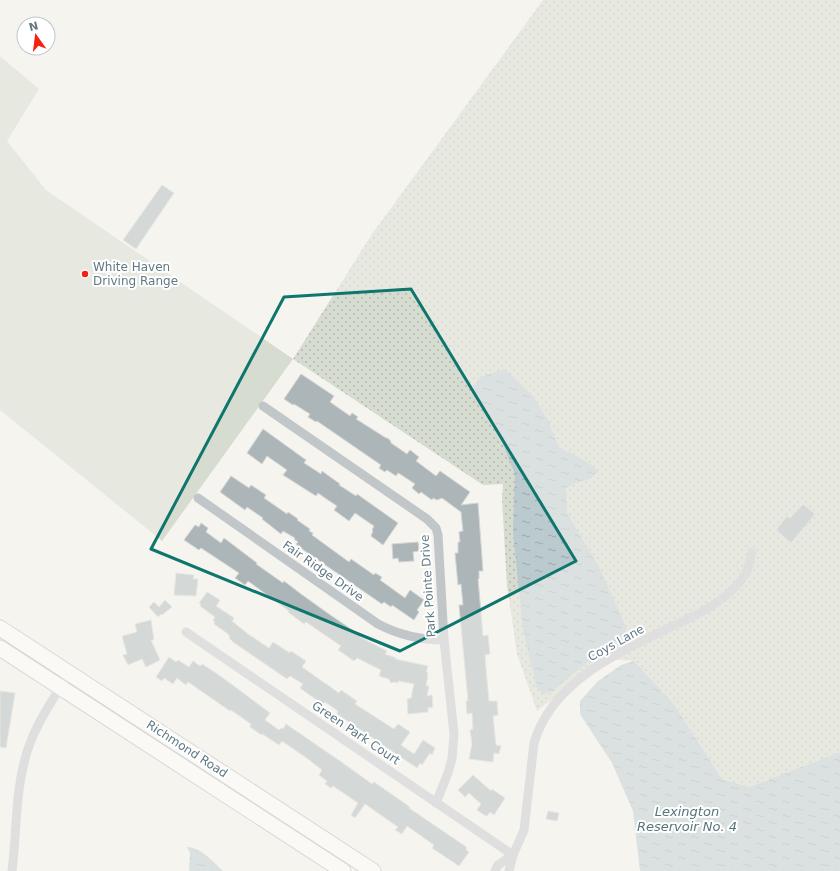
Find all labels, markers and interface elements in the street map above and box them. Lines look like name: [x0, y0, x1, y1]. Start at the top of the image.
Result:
north arrow: [16, 16, 56, 56]
text: N: [28, 19, 40, 34]
place label: White Haven Driving Range: [93, 260, 178, 288]
marker: White Haven Driving Range: [80, 269, 90, 279]
street label: Park Pointe Drive: [417, 534, 439, 638]
street label: Fair Ridge Drive: [280, 538, 366, 604]
street label: Coys Lane: [586, 622, 646, 664]
street label: Green Park Court: [309, 698, 403, 768]
street label: Richmond Road: [144, 718, 230, 780]
water label: Lexington Reservoir No. 4: [637, 804, 737, 834]

